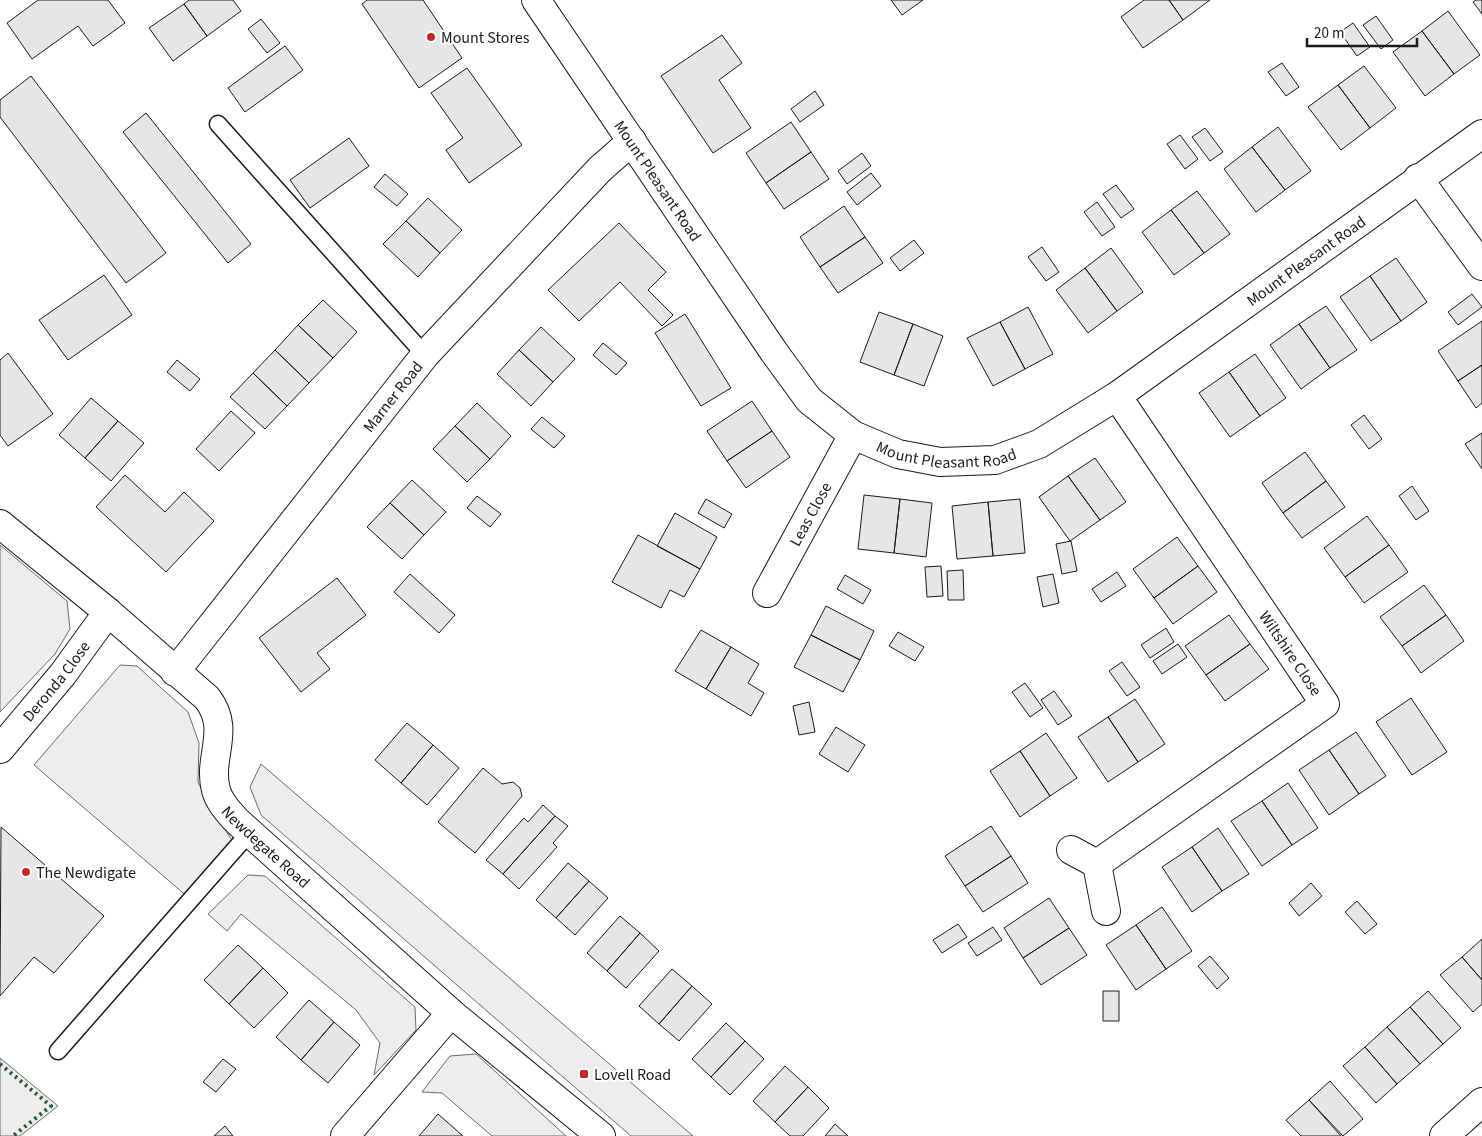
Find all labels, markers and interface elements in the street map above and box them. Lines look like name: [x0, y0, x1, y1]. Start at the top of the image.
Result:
scale bar: [1307, 15, 1417, 47]
text: 20 m: [1314, 23, 1344, 44]
place label: Mount Stores: [441, 27, 530, 49]
marker: Mount Stores: [425, 31, 437, 43]
street label: Mount Pleasant Road: [608, 116, 706, 246]
street label: Mount Pleasant Road: [1242, 211, 1370, 312]
street label: Marner Road: [358, 357, 428, 437]
street label: Mount Pleasant Road: [873, 436, 1020, 474]
street label: Leas Close: [785, 478, 837, 550]
street label: Wiltshire Close: [1254, 607, 1327, 700]
street label: Deronda Close: [18, 637, 95, 727]
street label: Newdegate Road: [216, 801, 314, 894]
place label: The Newdigate: [36, 862, 136, 884]
marker: The Newdigate: [20, 866, 32, 878]
place label: Lovell Road: [594, 1064, 671, 1086]
marker: Lovell Road: [578, 1068, 590, 1080]

